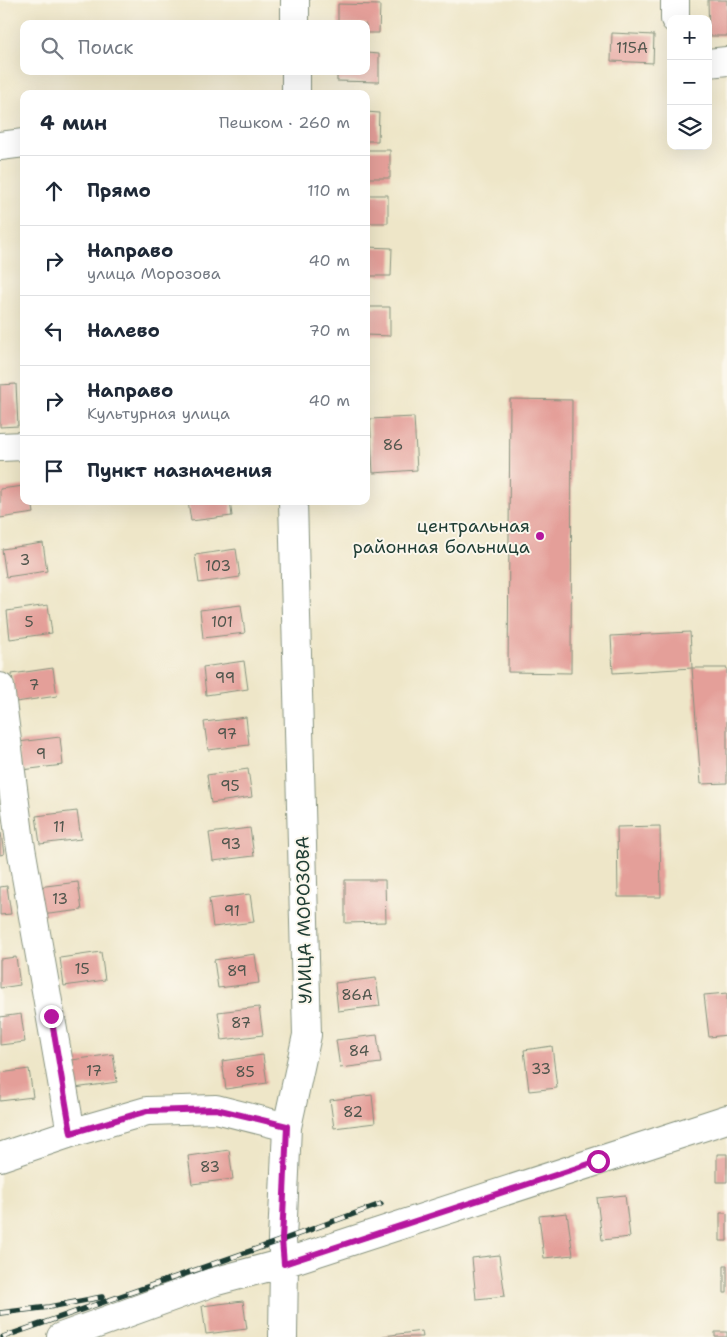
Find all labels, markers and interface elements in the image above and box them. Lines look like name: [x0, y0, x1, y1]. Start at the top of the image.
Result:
map controls: [667, 15, 712, 150]
button: +: [667, 15, 712, 60]
search box: [20, 20, 370, 75]
icon: search: [38, 34, 66, 62]
text: Поиск: [78, 35, 133, 60]
house number: 115А: [616, 38, 648, 58]
button: −: [667, 60, 712, 105]
button: layers: [667, 105, 712, 150]
text: 4 мин: [40, 109, 107, 137]
text: Пешком · 260 m: [219, 112, 350, 133]
icon: ahead: [40, 177, 68, 205]
text: Прямо: [87, 178, 151, 203]
text: 110 m: [307, 180, 350, 201]
text: Направо: [87, 238, 173, 263]
icon: right: [40, 247, 68, 275]
text: 40 m: [308, 250, 350, 271]
text: улица Морозова: [87, 263, 221, 284]
icon: left: [40, 317, 68, 345]
text: Налево: [87, 318, 160, 343]
text: 70 m: [309, 320, 350, 341]
text: Направо: [87, 378, 173, 403]
icon: right: [40, 387, 68, 415]
text: 40 m: [308, 390, 350, 411]
text: Культурная улица: [87, 403, 230, 424]
house number: 86: [383, 435, 403, 455]
icon: arrive: [40, 457, 68, 485]
text: Пункт назначения: [87, 458, 272, 483]
place label: центральная районная больница: [353, 514, 530, 559]
marker: центральная районная больница: [534, 530, 546, 542]
house number: 3: [20, 550, 30, 570]
house number: 103: [205, 556, 231, 576]
house number: 5: [24, 612, 34, 632]
house number: 101: [211, 612, 233, 632]
house number: 99: [215, 668, 235, 688]
house number: 7: [29, 675, 39, 695]
house number: 97: [217, 724, 237, 744]
house number: 9: [36, 744, 46, 764]
house number: 95: [220, 776, 240, 796]
house number: 11: [53, 817, 65, 837]
house number: 93: [221, 834, 241, 854]
street label: УЛИЦА МОРОЗОВА: [291, 836, 317, 1004]
house number: 13: [52, 889, 68, 909]
house number: 91: [224, 901, 240, 921]
house number: 15: [74, 959, 90, 979]
house number: 89: [227, 961, 247, 981]
house number: 86А: [341, 985, 373, 1005]
route end: [40, 1005, 63, 1028]
house number: 87: [231, 1013, 251, 1033]
house number: 84: [349, 1041, 369, 1061]
house number: 33: [531, 1059, 551, 1079]
house number: 17: [86, 1061, 102, 1081]
house number: 85: [235, 1062, 255, 1082]
house number: 82: [343, 1102, 363, 1122]
route start: [587, 1150, 610, 1173]
house number: 83: [200, 1157, 220, 1177]

